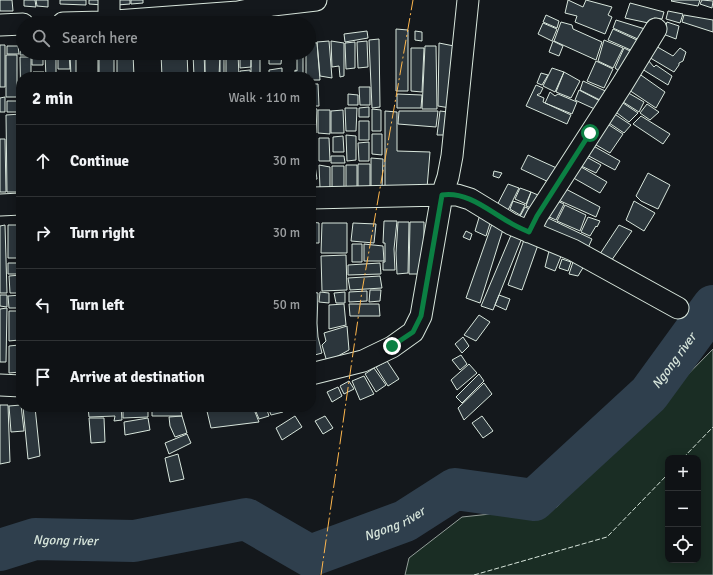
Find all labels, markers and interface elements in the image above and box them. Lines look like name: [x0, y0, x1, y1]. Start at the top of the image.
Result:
search box: [16, 16, 316, 60]
icon: search: [30, 27, 52, 49]
text: Search here: [62, 29, 138, 47]
text: 2 min: [32, 88, 73, 109]
text: Walk · 110 m: [229, 90, 300, 106]
route start: [581, 124, 599, 142]
icon: ahead: [32, 150, 54, 172]
text: Continue: [70, 152, 129, 170]
text: 30 m: [273, 153, 300, 169]
icon: right: [32, 222, 54, 244]
text: Turn right: [70, 224, 135, 242]
text: 30 m: [273, 225, 300, 241]
icon: left: [32, 294, 54, 316]
text: Turn left: [70, 296, 124, 314]
text: 50 m: [273, 297, 300, 313]
water label: Ngong river: [649, 328, 701, 392]
route end: [383, 337, 401, 355]
icon: arrive: [32, 366, 54, 388]
text: Arrive at destination: [70, 368, 205, 386]
map controls: [665, 455, 701, 563]
button: +: [665, 455, 701, 491]
button: −: [665, 491, 701, 527]
water label: Ngong river: [362, 502, 430, 544]
button: locate: [665, 527, 701, 563]
water label: Ngong river: [33, 532, 100, 549]

